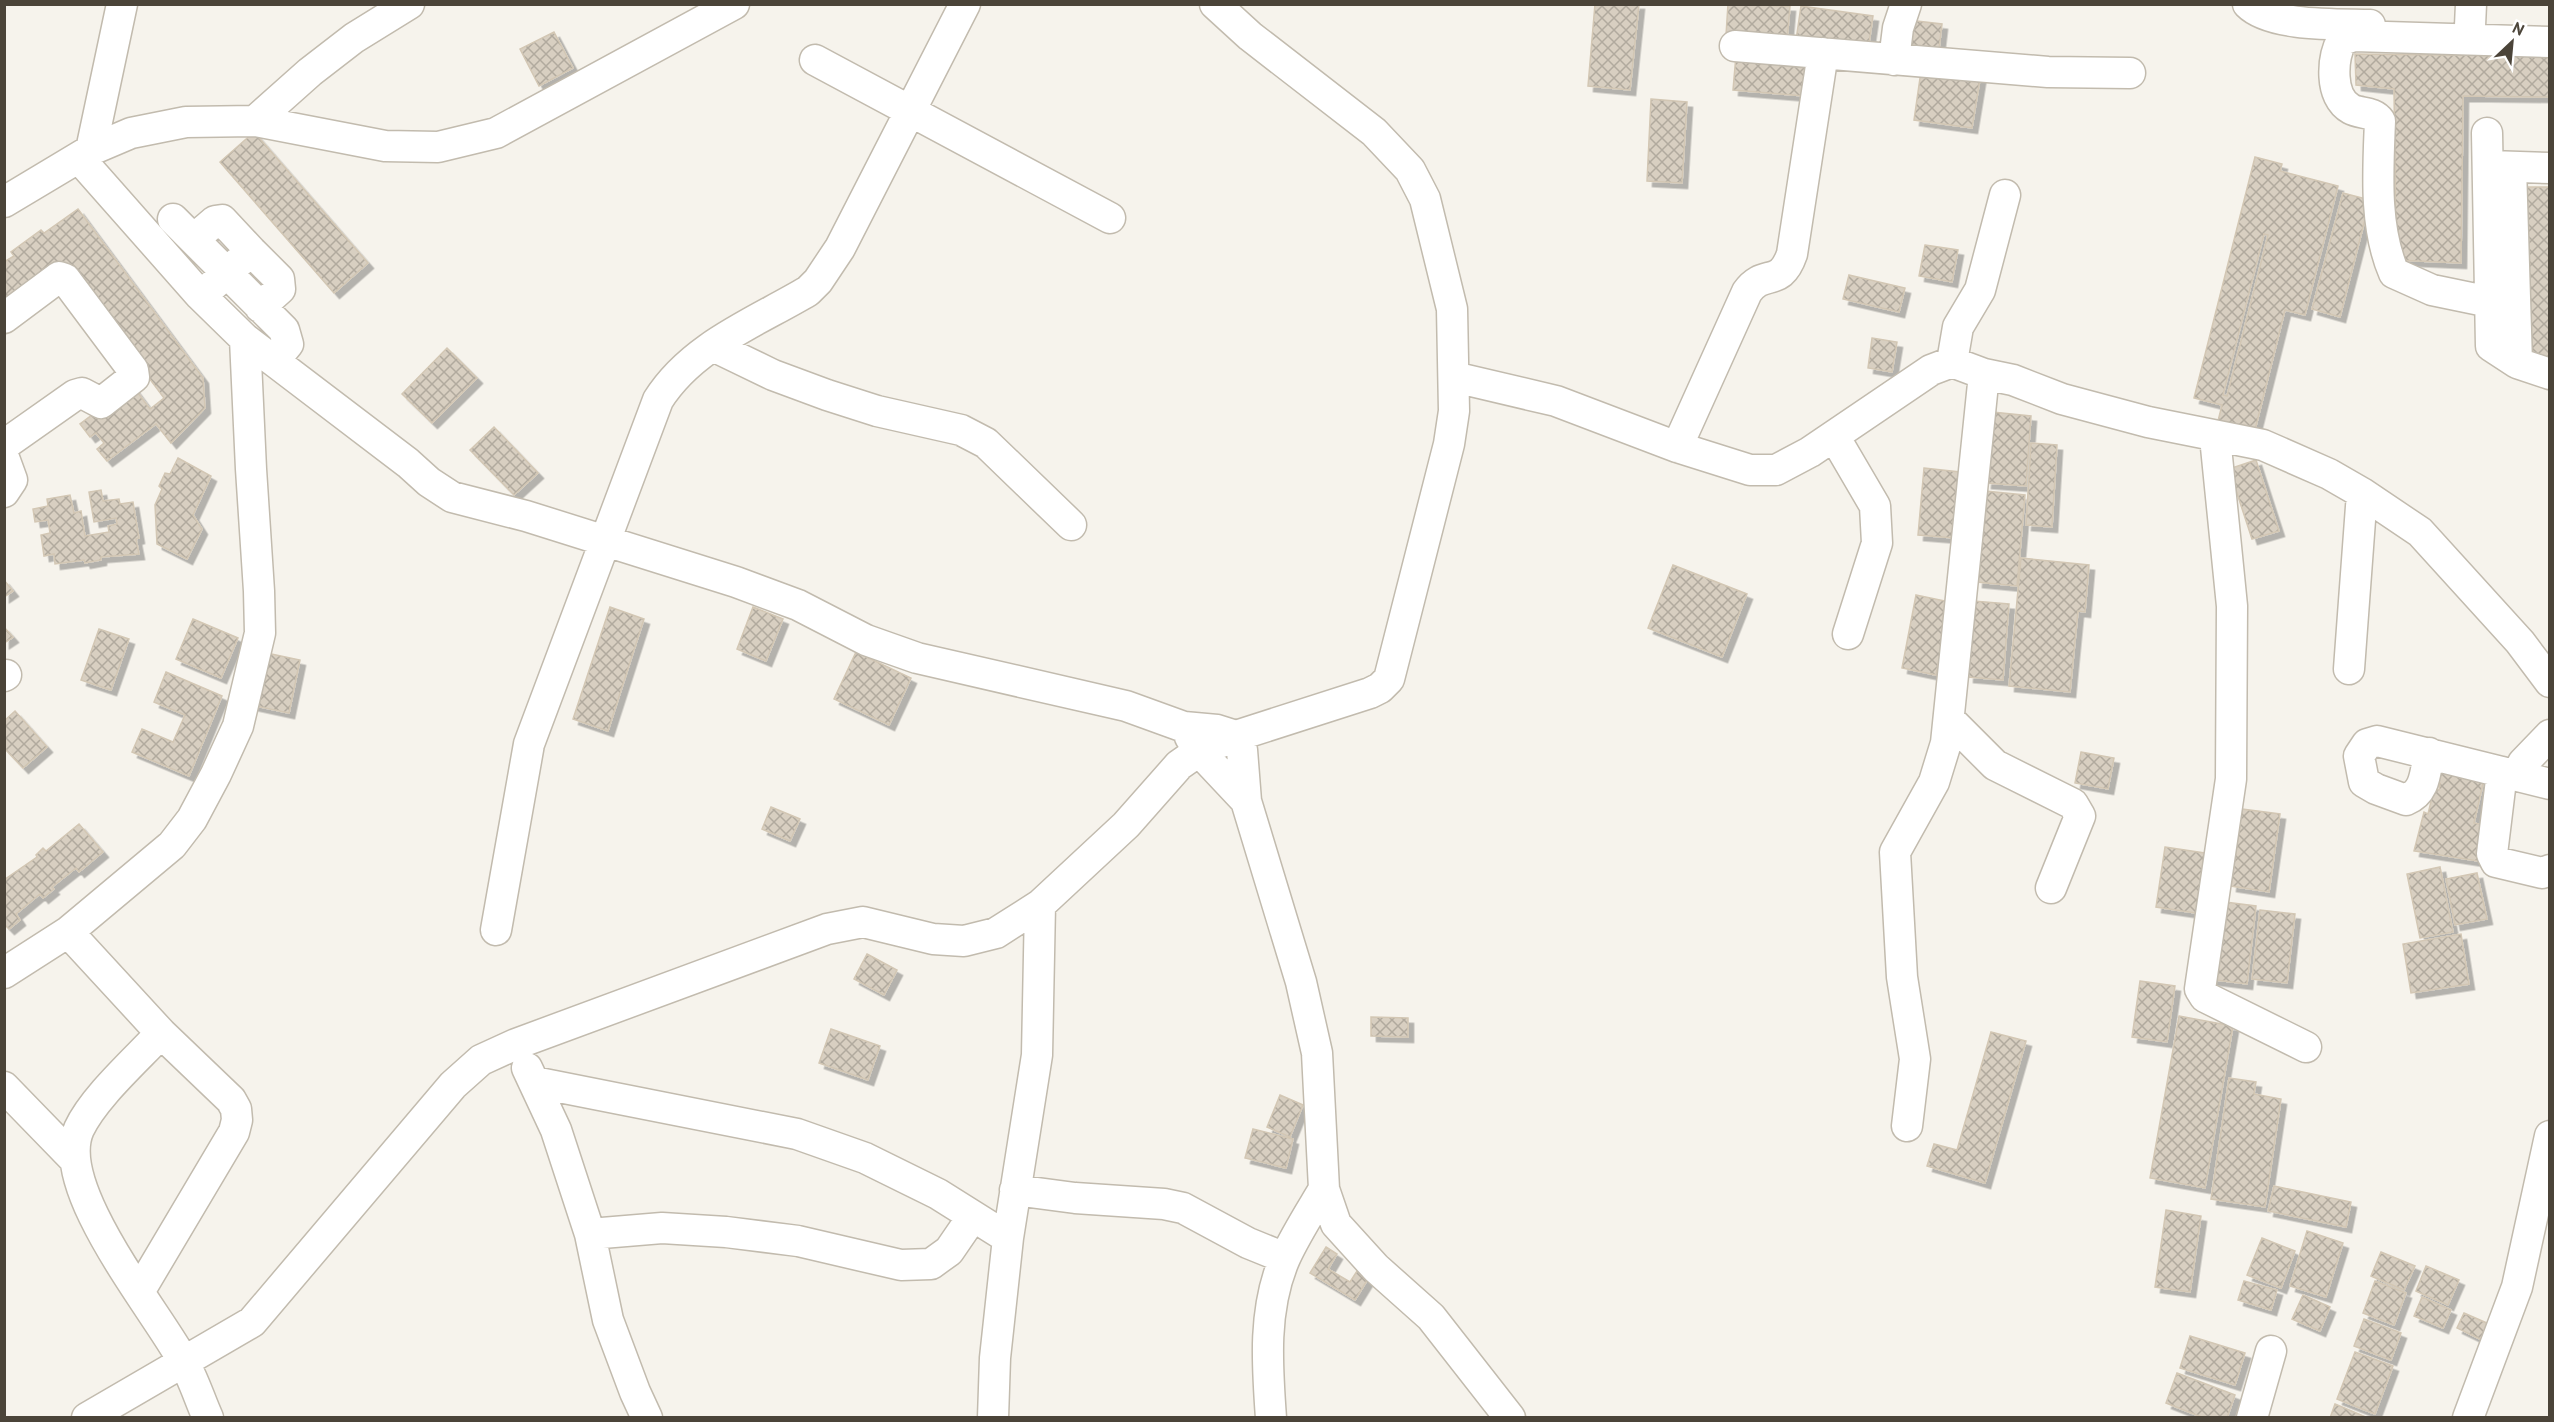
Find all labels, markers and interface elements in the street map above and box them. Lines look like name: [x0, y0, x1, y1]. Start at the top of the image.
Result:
north arrow: [2482, 12, 2542, 72]
text: N: [2509, 17, 2528, 40]

